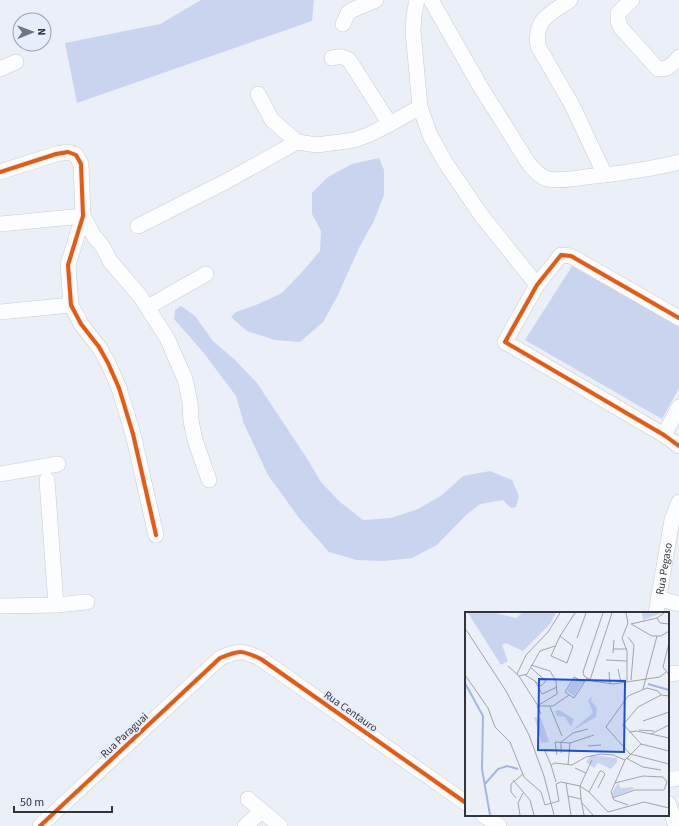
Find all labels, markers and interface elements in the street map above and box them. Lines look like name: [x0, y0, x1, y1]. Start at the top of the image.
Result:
north arrow: [12, 12, 52, 52]
text: N: [34, 28, 49, 36]
street label: Rua Pegaso: [652, 541, 676, 596]
inset map: [465, 612, 669, 816]
street label: Rua Centauro: [321, 687, 381, 735]
street label: Rua Paraguai: [97, 709, 151, 761]
scale bar: [14, 788, 112, 814]
text: 50 m: [20, 794, 44, 811]

